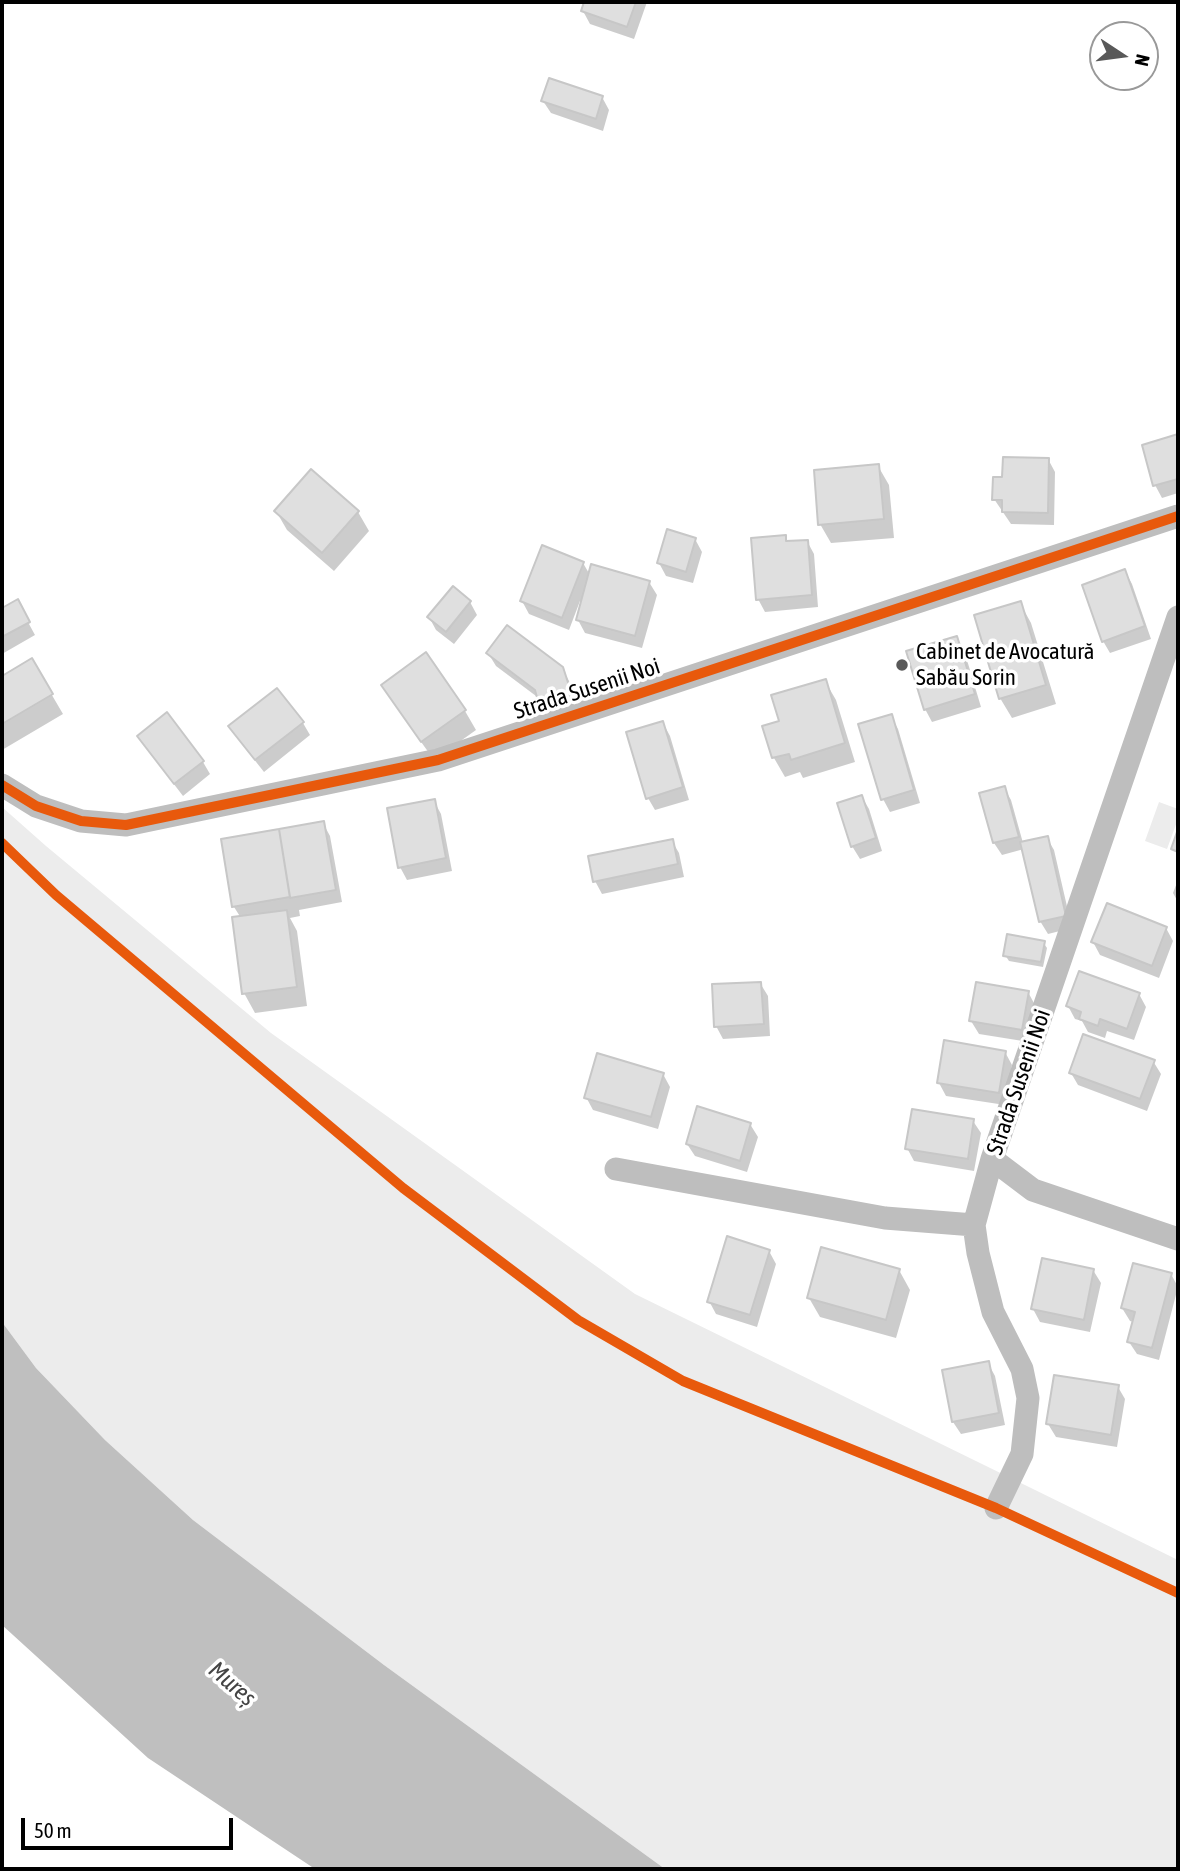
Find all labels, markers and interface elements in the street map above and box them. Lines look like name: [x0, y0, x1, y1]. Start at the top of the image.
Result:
north arrow: [1089, 21, 1159, 91]
text: N: [1131, 52, 1154, 68]
place label: Cabinet de Avocatură Sabău Sorin: [916, 638, 1094, 692]
street label: Strada Susenii Noi: [510, 652, 664, 726]
marker: Cabinet de Avocatură Sabău Sorin: [894, 657, 910, 673]
street label: Strada Susenii Noi: [981, 1006, 1057, 1158]
water label: Mureș: [202, 1656, 262, 1712]
scale bar: [24, 1804, 236, 1848]
text: 50 m: [34, 1818, 72, 1842]

